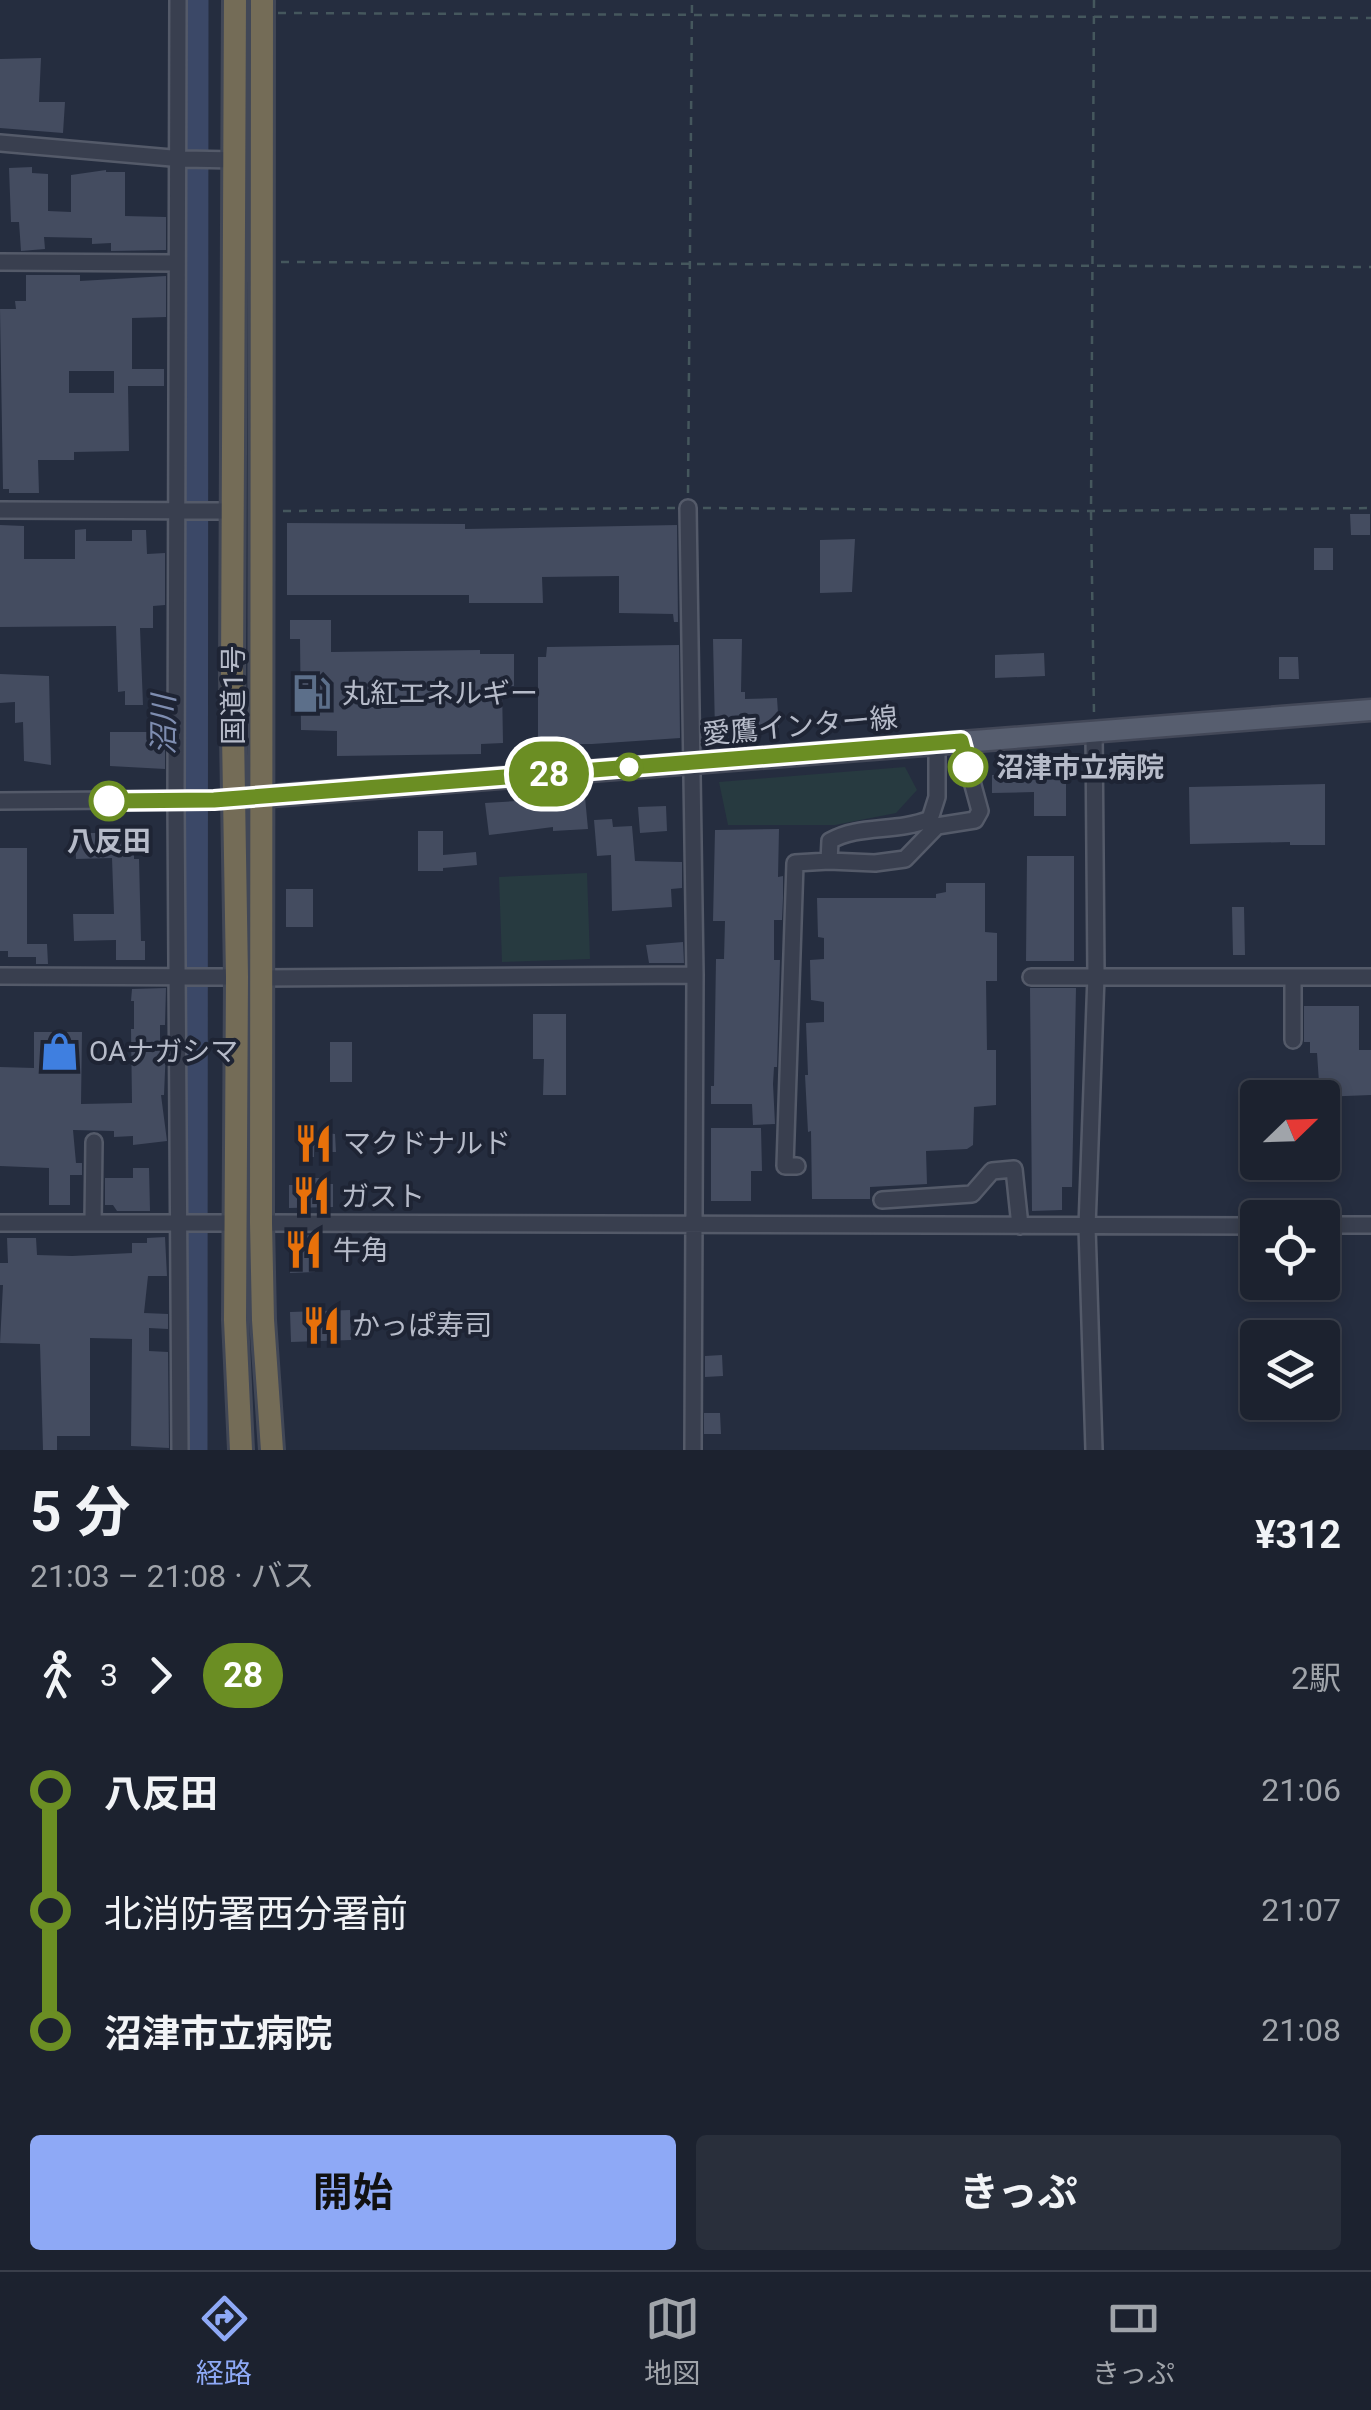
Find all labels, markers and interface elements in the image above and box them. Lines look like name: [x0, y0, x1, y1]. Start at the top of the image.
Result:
street label: 国道1号: [217, 645, 250, 745]
fuel station icon: 丸紅エネルギー: [291, 672, 333, 714]
place label: 丸紅エネルギー: [342, 677, 538, 710]
water label: 沼川: [146, 692, 181, 755]
street label: 愛鷹インター線: [701, 701, 899, 751]
line badge: 28: [504, 742, 594, 806]
marker: 沼津市立病院: [949, 748, 987, 786]
place label: 沼津市立病院: [996, 751, 1164, 784]
text: 28: [529, 754, 569, 795]
unlabelled marker: [616, 754, 642, 780]
marker: 八反田: [90, 782, 128, 820]
place label: 八反田: [67, 825, 151, 858]
shop icon: OAナガシマ: [38, 1030, 80, 1072]
place label: OAナガシマ: [89, 1035, 238, 1068]
north arrow: [1240, 1080, 1340, 1180]
map controls: [1240, 1080, 1340, 1420]
restaurant icon: マクドナルド: [292, 1122, 334, 1164]
place label: マクドナルド: [343, 1127, 511, 1160]
restaurant icon: ガスト: [290, 1175, 332, 1217]
place label: ガスト: [341, 1180, 425, 1213]
button: locate: [1240, 1200, 1340, 1300]
restaurant icon: 牛角: [282, 1229, 324, 1271]
place label: 牛角: [333, 1234, 389, 1267]
restaurant icon: かっぱ寿司: [301, 1304, 343, 1346]
place label: かっぱ寿司: [352, 1309, 492, 1342]
button: layers: [1240, 1320, 1340, 1420]
text: 5 分: [30, 1480, 130, 1544]
text: ¥312: [1255, 1513, 1341, 1557]
text: 21:03 – 21:08 · バス: [30, 1557, 315, 1595]
icon: walk: [30, 1648, 85, 1703]
icon: forward: [133, 1648, 188, 1703]
text: 28: [223, 1655, 263, 1696]
text: 3: [100, 1656, 118, 1694]
text: 2駅: [1291, 1659, 1341, 1697]
text: 21:06: [1261, 1771, 1341, 1809]
text: 八反田: [104, 1772, 218, 1816]
text: 21:07: [1261, 1891, 1341, 1929]
text: 北消防署西分署前: [104, 1892, 408, 1936]
text: 21:08: [1261, 2011, 1341, 2049]
text: 沼津市立病院: [104, 2012, 332, 2056]
button: 開始: [30, 2135, 676, 2250]
button: きっぷ: [696, 2135, 1341, 2250]
tab: 経路: [196, 2291, 252, 2391]
tab: 地図: [644, 2291, 700, 2391]
tab: きっぷ: [1092, 2291, 1175, 2391]

